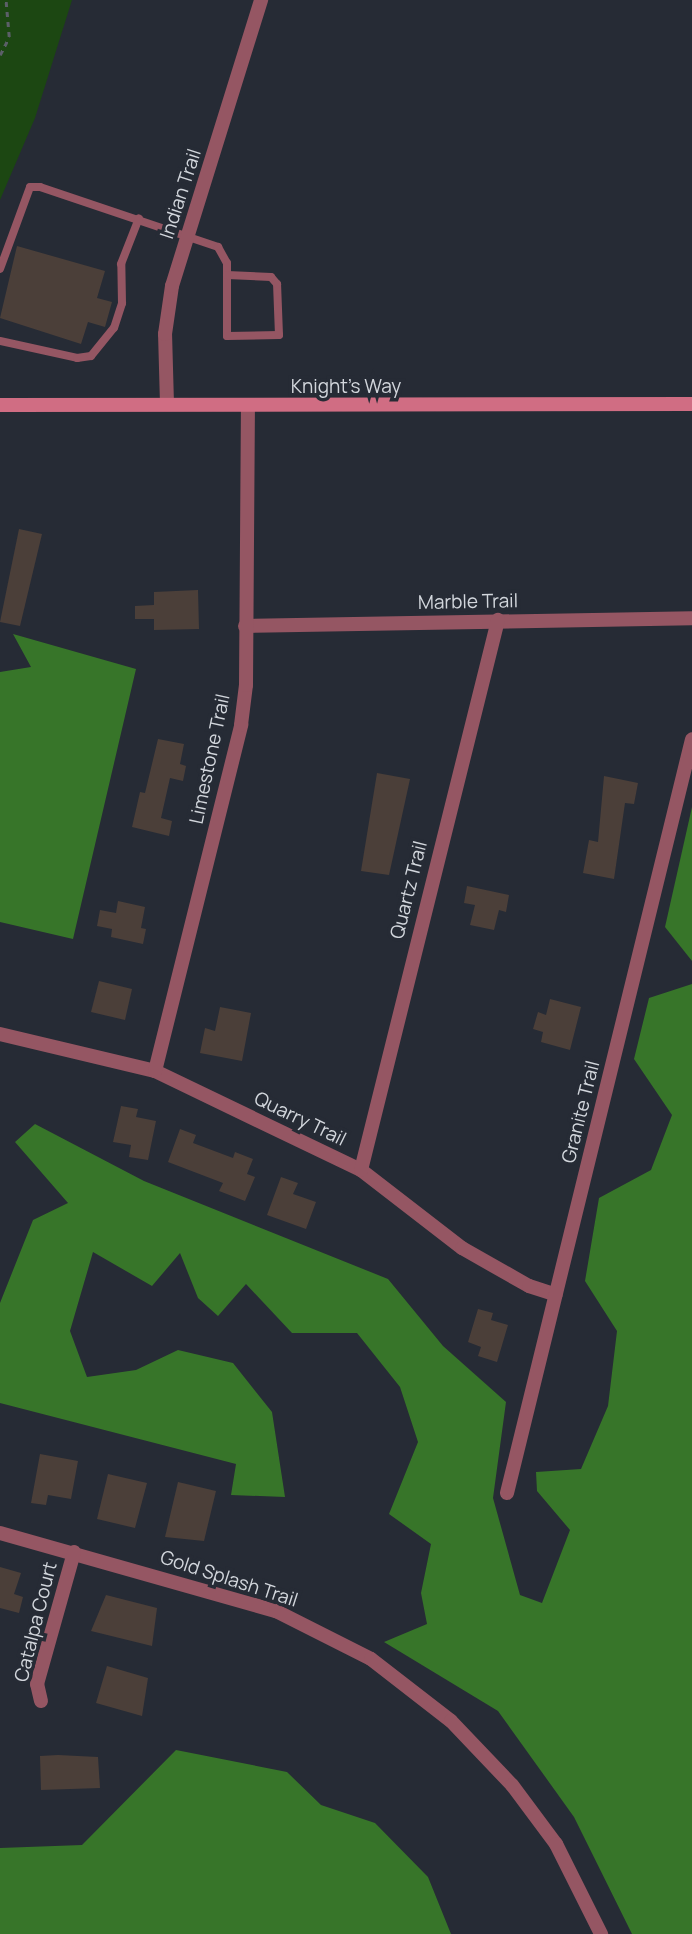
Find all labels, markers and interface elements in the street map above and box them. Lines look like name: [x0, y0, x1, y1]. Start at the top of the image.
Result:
street label: Indian Trail: [156, 146, 206, 242]
street label: Knight's Way: [291, 376, 401, 398]
street label: Marble Trail: [418, 590, 518, 614]
street label: Limestone Trail: [185, 692, 235, 826]
street label: Quartz Trail: [386, 839, 432, 941]
street label: Granite Trail: [557, 1059, 605, 1165]
street label: Quarry Trail: [250, 1087, 350, 1151]
street label: Gold Splash Trail: [157, 1546, 301, 1612]
street label: Catalpa Court: [10, 1560, 62, 1684]

